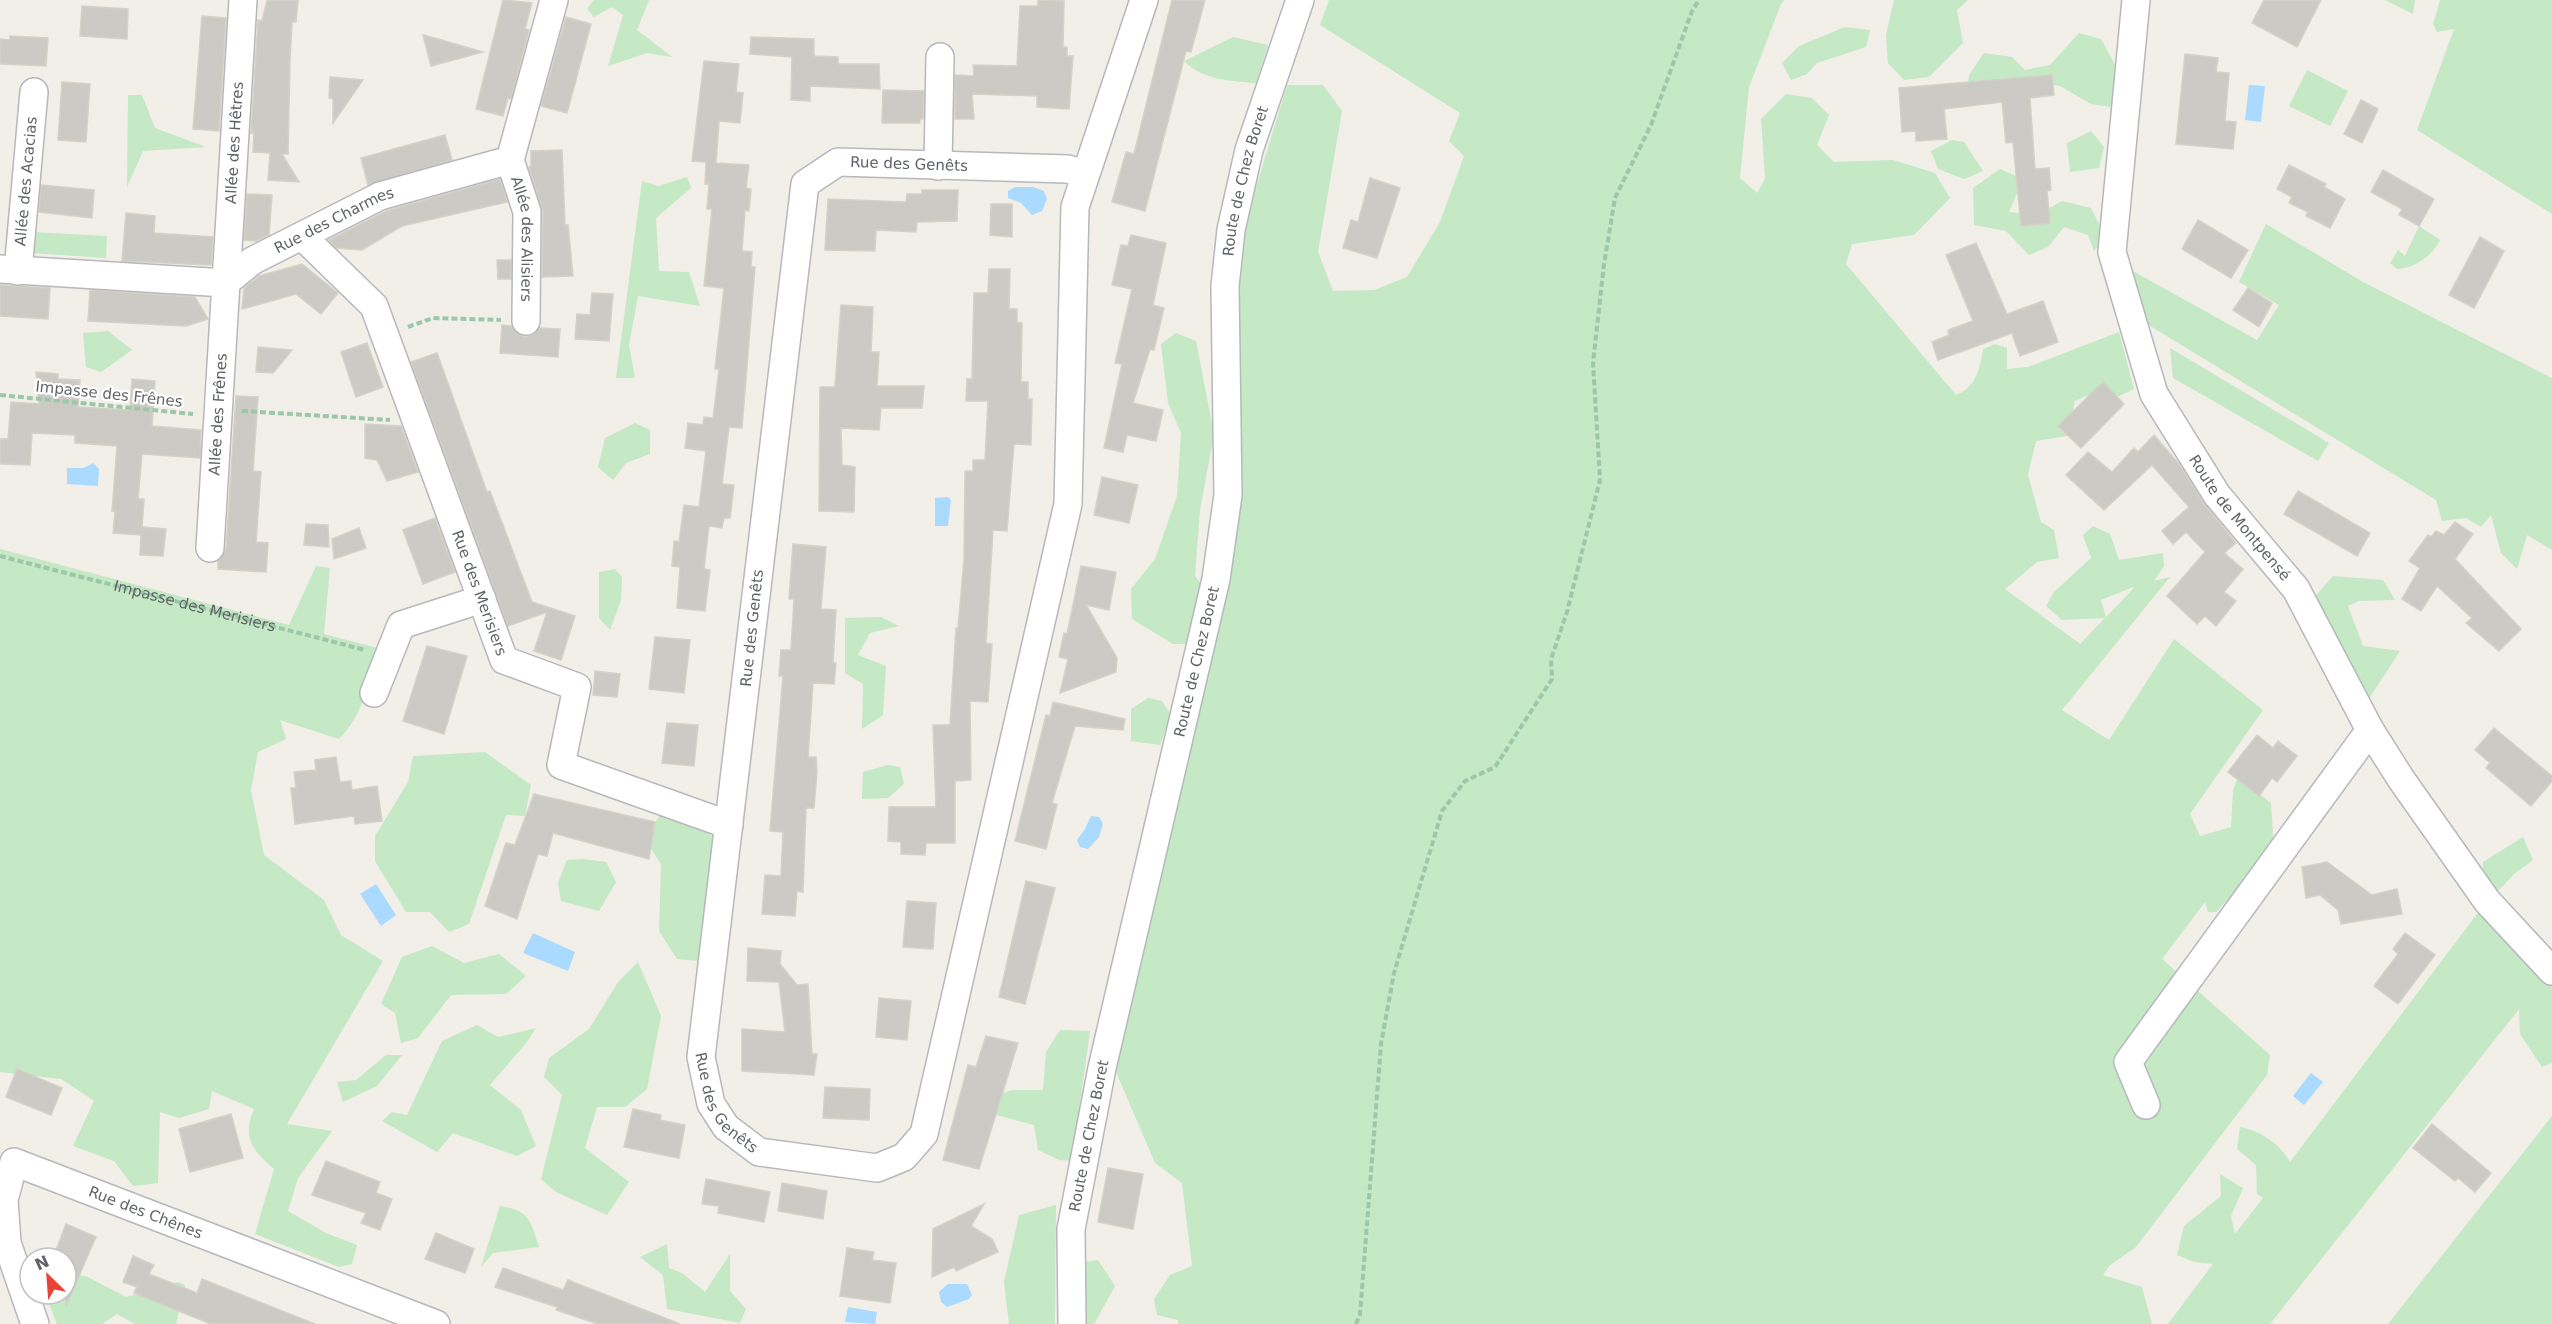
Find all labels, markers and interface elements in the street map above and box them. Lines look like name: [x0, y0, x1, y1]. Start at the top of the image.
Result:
street label: Allée des Hêtres: [222, 81, 247, 204]
street label: Route de Chez Boret: [1219, 104, 1272, 257]
street label: Allée des Acacias: [11, 116, 41, 247]
street label: Rue des Genêts: [850, 153, 968, 175]
street label: Allée des Alisiers: [507, 174, 536, 302]
street label: Rue des Charmes: [271, 184, 396, 257]
street label: Allée des Frênes: [205, 352, 231, 476]
street label: Impasse des Frênes: [35, 377, 184, 411]
street label: Route de Montpensé: [2185, 451, 2294, 584]
street label: Rue des Merisiers: [448, 528, 511, 658]
street label: Rue des Genêts: [737, 568, 767, 688]
street label: Impasse des Merisiers: [112, 577, 278, 636]
street label: Route de Chez Boret: [1170, 585, 1223, 739]
street label: Rue des Genêts: [691, 1051, 762, 1157]
street label: Route de Chez Boret: [1066, 1058, 1113, 1213]
street label: Rue des Chênes: [86, 1183, 205, 1243]
north arrow: [18, 1246, 78, 1306]
text: N: [32, 1251, 52, 1274]

